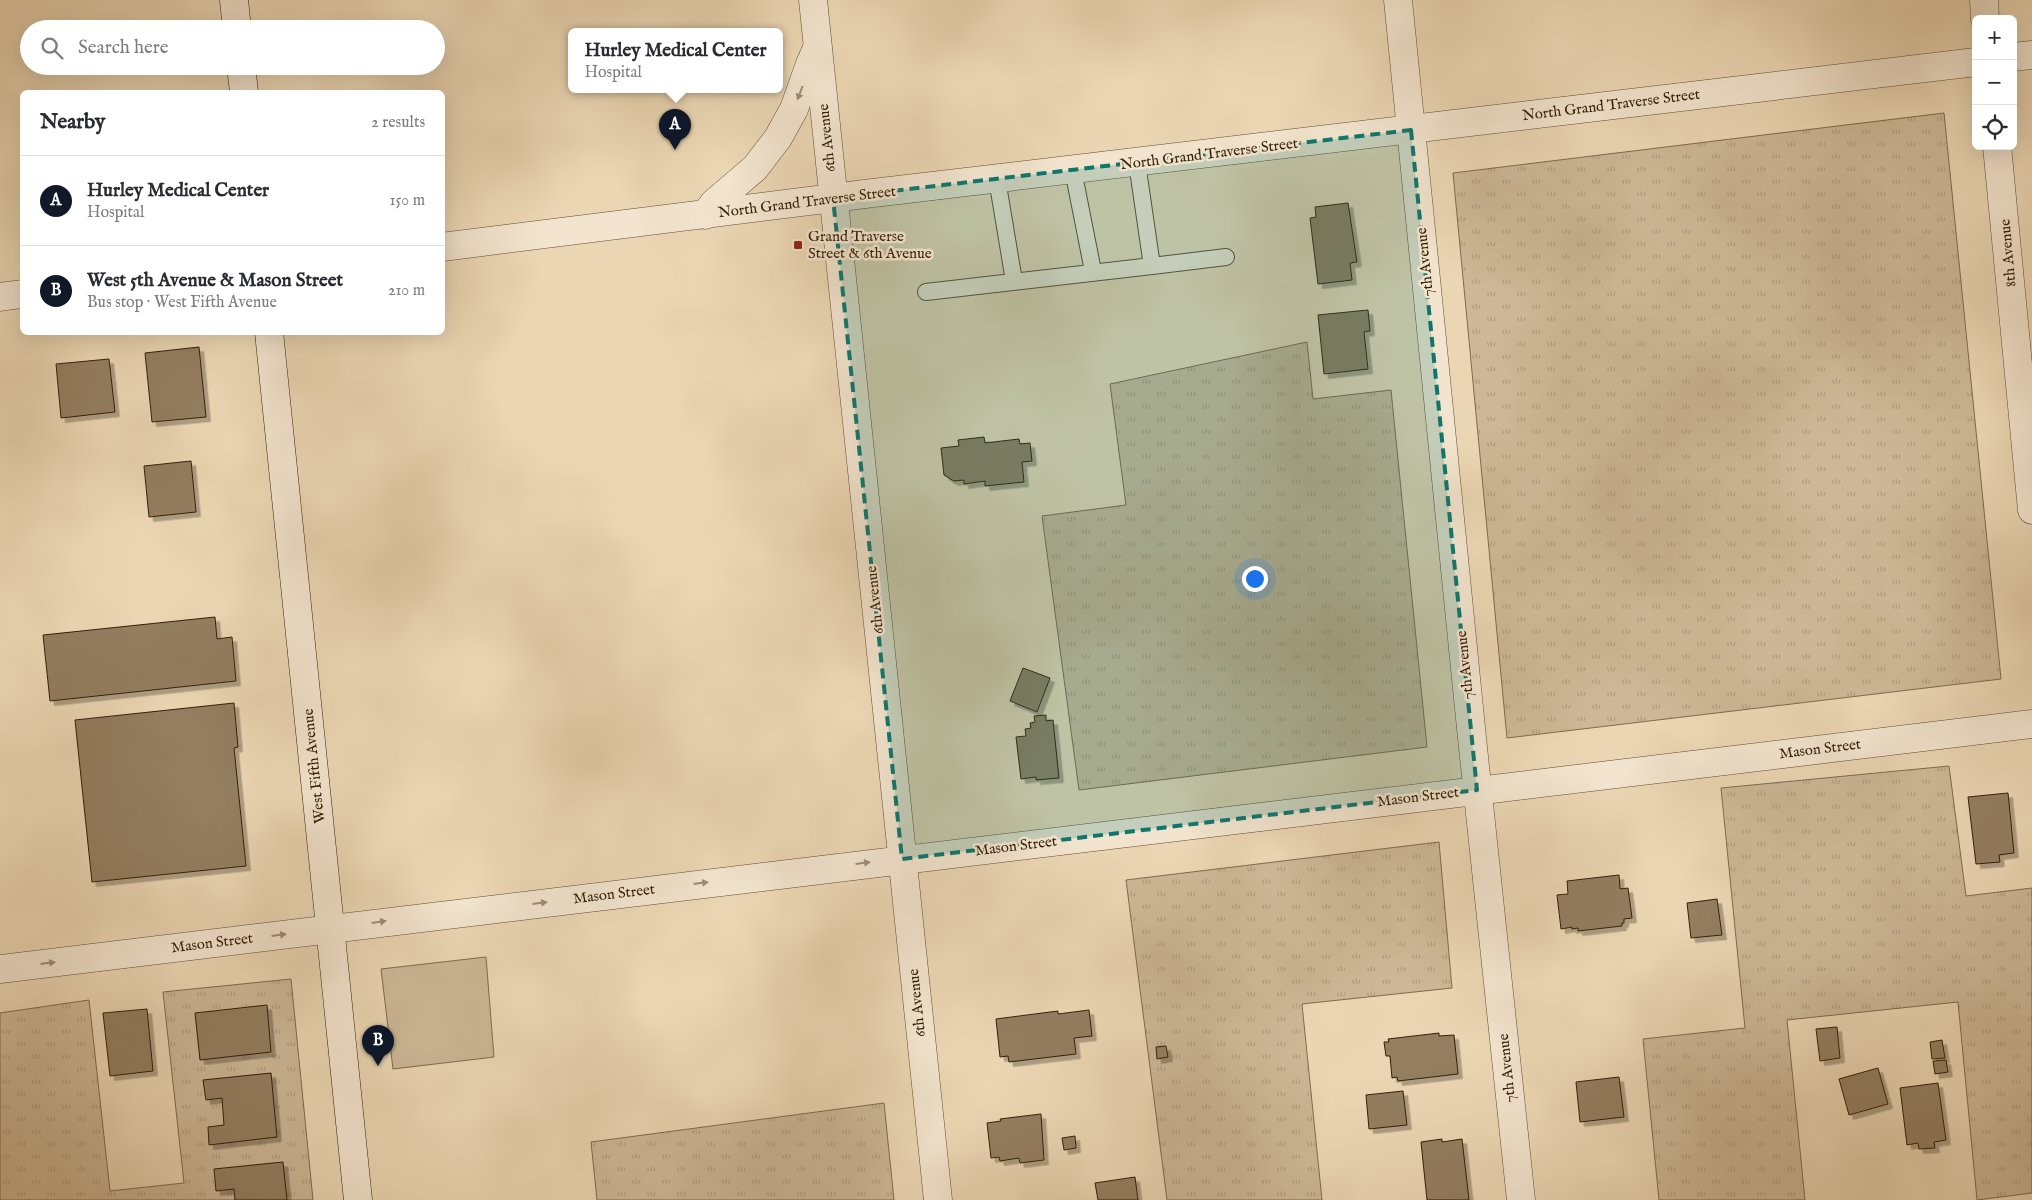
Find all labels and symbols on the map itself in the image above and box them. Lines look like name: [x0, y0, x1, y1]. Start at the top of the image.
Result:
street label: North Grand Traverse Street: [1521, 85, 1701, 125]
one-way arrow: [796, 86, 804, 101]
street label: 6th Avenue: [814, 103, 840, 173]
pin: A: [659, 109, 691, 150]
street label: North Grand Traverse Street: [1119, 134, 1299, 174]
street label: North Grand Traverse Street: [717, 182, 897, 222]
street label: 8th Avenue: [1996, 218, 2020, 288]
street label: 7th Avenue: [1412, 226, 1438, 297]
place label: Grand Traverse Street & 6th Avenue: [808, 227, 932, 263]
marker: Grand Traverse Street & 6th Avenue: [792, 239, 804, 251]
street label: 6th Avenue: [862, 565, 888, 635]
your location: [1242, 566, 1268, 592]
street label: 7th Avenue: [1452, 629, 1478, 700]
street label: West Fifth Avenue: [299, 708, 329, 824]
street label: Mason Street: [1778, 735, 1862, 763]
street label: Mason Street: [1376, 783, 1460, 811]
street label: Mason Street: [974, 832, 1058, 860]
one-way arrow: [855, 859, 871, 867]
one-way arrow: [694, 879, 710, 887]
street label: Mason Street: [572, 880, 656, 908]
one-way arrow: [532, 899, 548, 907]
one-way arrow: [371, 918, 387, 926]
street label: Mason Street: [170, 929, 254, 957]
one-way arrow: [272, 931, 288, 939]
one-way arrow: [41, 959, 57, 967]
street label: 6th Avenue: [904, 968, 930, 1038]
pin: B: [362, 1025, 394, 1066]
street label: 7th Avenue: [1494, 1032, 1520, 1103]

